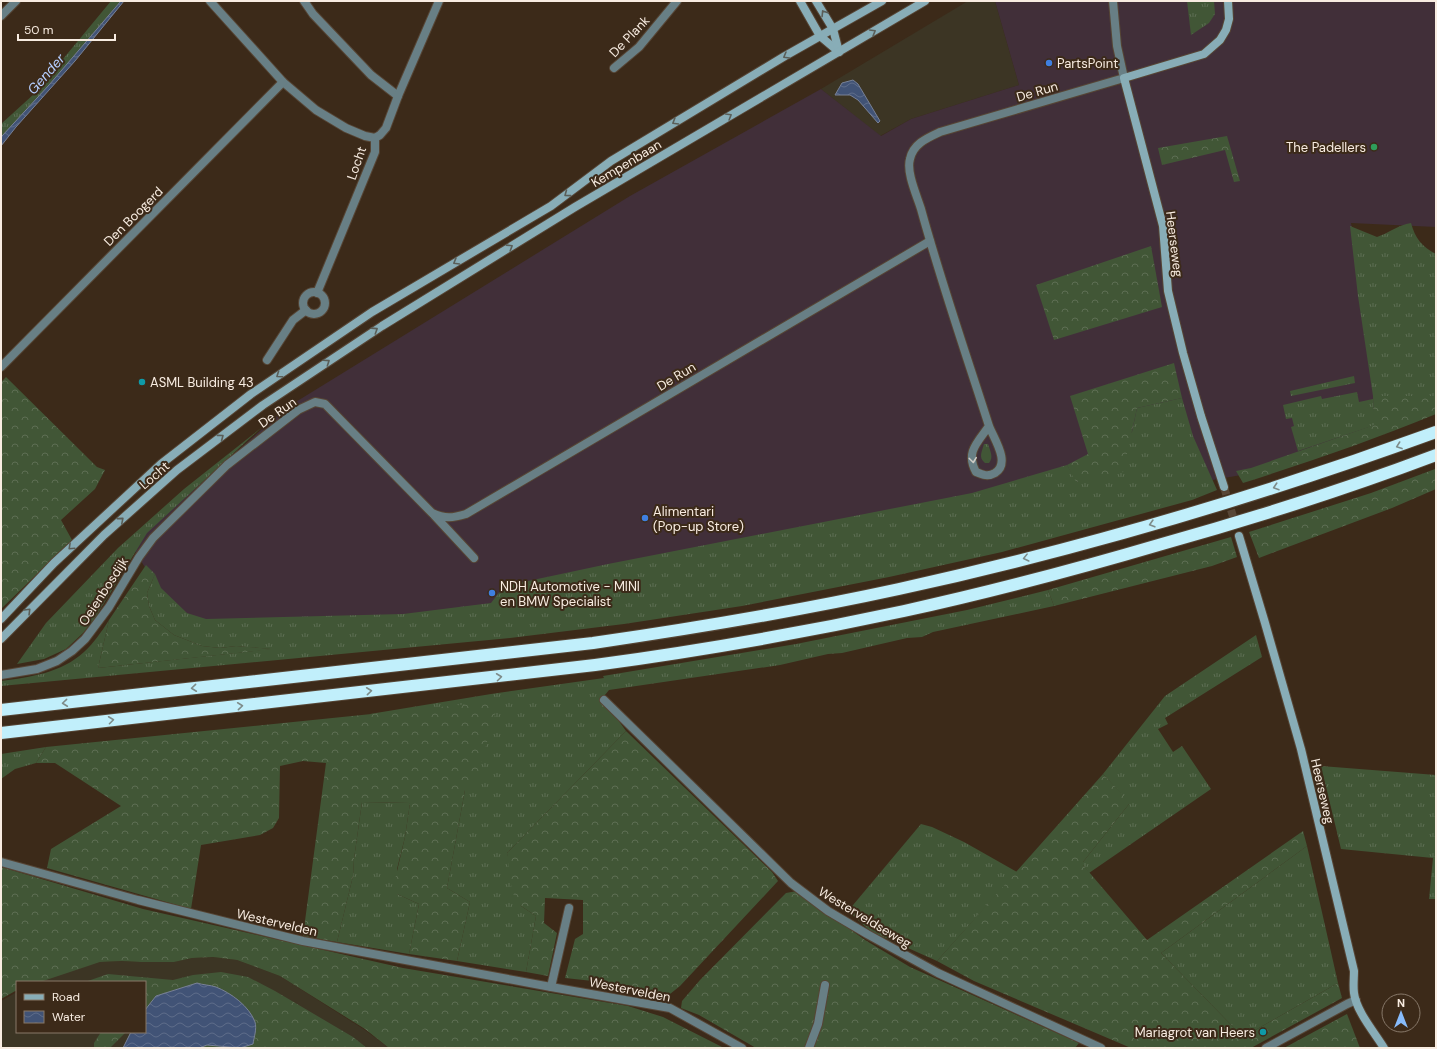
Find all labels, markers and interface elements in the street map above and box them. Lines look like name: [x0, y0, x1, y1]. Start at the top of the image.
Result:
one-way arrow: [821, 10, 828, 17]
street label: De Plank: [605, 12, 654, 61]
scale bar: [18, 16, 115, 42]
text: 50 m: [24, 22, 53, 38]
one-way arrow: [868, 29, 875, 37]
water label: Gender: [23, 49, 69, 98]
one-way arrow: [783, 51, 790, 58]
place label: PartsPoint: [1057, 55, 1118, 72]
marker: PartsPoint: [1044, 58, 1054, 68]
street label: De Run: [1014, 77, 1060, 105]
one-way arrow: [725, 114, 732, 121]
one-way arrow: [672, 118, 679, 125]
street label: Kempenbaan: [588, 136, 664, 191]
place label: The Padellers: [1286, 139, 1366, 156]
marker: The Padellers: [1369, 142, 1379, 152]
street label: Locht: [343, 144, 370, 182]
street label: Den Boogerd: [100, 183, 167, 250]
one-way arrow: [564, 189, 571, 196]
street label: Heerseweg: [1162, 210, 1187, 278]
one-way arrow: [506, 245, 513, 252]
one-way arrow: [453, 257, 460, 264]
one-way arrow: [371, 328, 378, 335]
street label: De Run: [654, 358, 699, 395]
one-way arrow: [323, 359, 330, 367]
one-way arrow: [276, 370, 283, 377]
place label: ASML Building 43: [150, 374, 254, 391]
marker: ASML Building 43: [137, 377, 147, 387]
street label: De Run: [255, 393, 300, 432]
one-way arrow: [216, 435, 223, 442]
one-way arrow: [1396, 441, 1403, 449]
one-way arrow: [968, 457, 977, 463]
street label: Locht: [136, 458, 173, 493]
one-way arrow: [1273, 482, 1280, 491]
place label: Alimentari (Pop-up Store): [653, 503, 744, 535]
marker: Alimentari (Pop-up Store): [640, 513, 650, 523]
one-way arrow: [116, 518, 123, 525]
one-way arrow: [1148, 519, 1155, 528]
one-way arrow: [68, 542, 76, 550]
street label: Oeienbosdijk: [75, 553, 132, 629]
one-way arrow: [1023, 554, 1029, 562]
place label: NDH Automotive - MINI en BMW Specialist: [500, 578, 640, 610]
marker: NDH Automotive - MINI en BMW Specialist: [487, 588, 497, 598]
one-way arrow: [23, 608, 31, 616]
one-way arrow: [496, 673, 502, 682]
one-way arrow: [191, 683, 197, 692]
one-way arrow: [366, 687, 372, 696]
one-way arrow: [62, 698, 68, 707]
one-way arrow: [237, 701, 243, 710]
one-way arrow: [108, 716, 114, 725]
street label: Heerseweg: [1307, 757, 1338, 825]
street label: Westerveldseweg: [815, 883, 914, 952]
street label: Westervelden: [235, 905, 319, 940]
street label: Westervelden: [588, 973, 672, 1006]
legend: [16, 981, 146, 1033]
text: Road: [52, 989, 80, 1005]
north arrow: [1381, 993, 1421, 1033]
text: N: [1397, 996, 1405, 1010]
text: Water: [52, 1009, 86, 1025]
place label: Mariagrot van Heers: [1135, 1024, 1255, 1041]
marker: Mariagrot van Heers: [1258, 1027, 1268, 1037]

